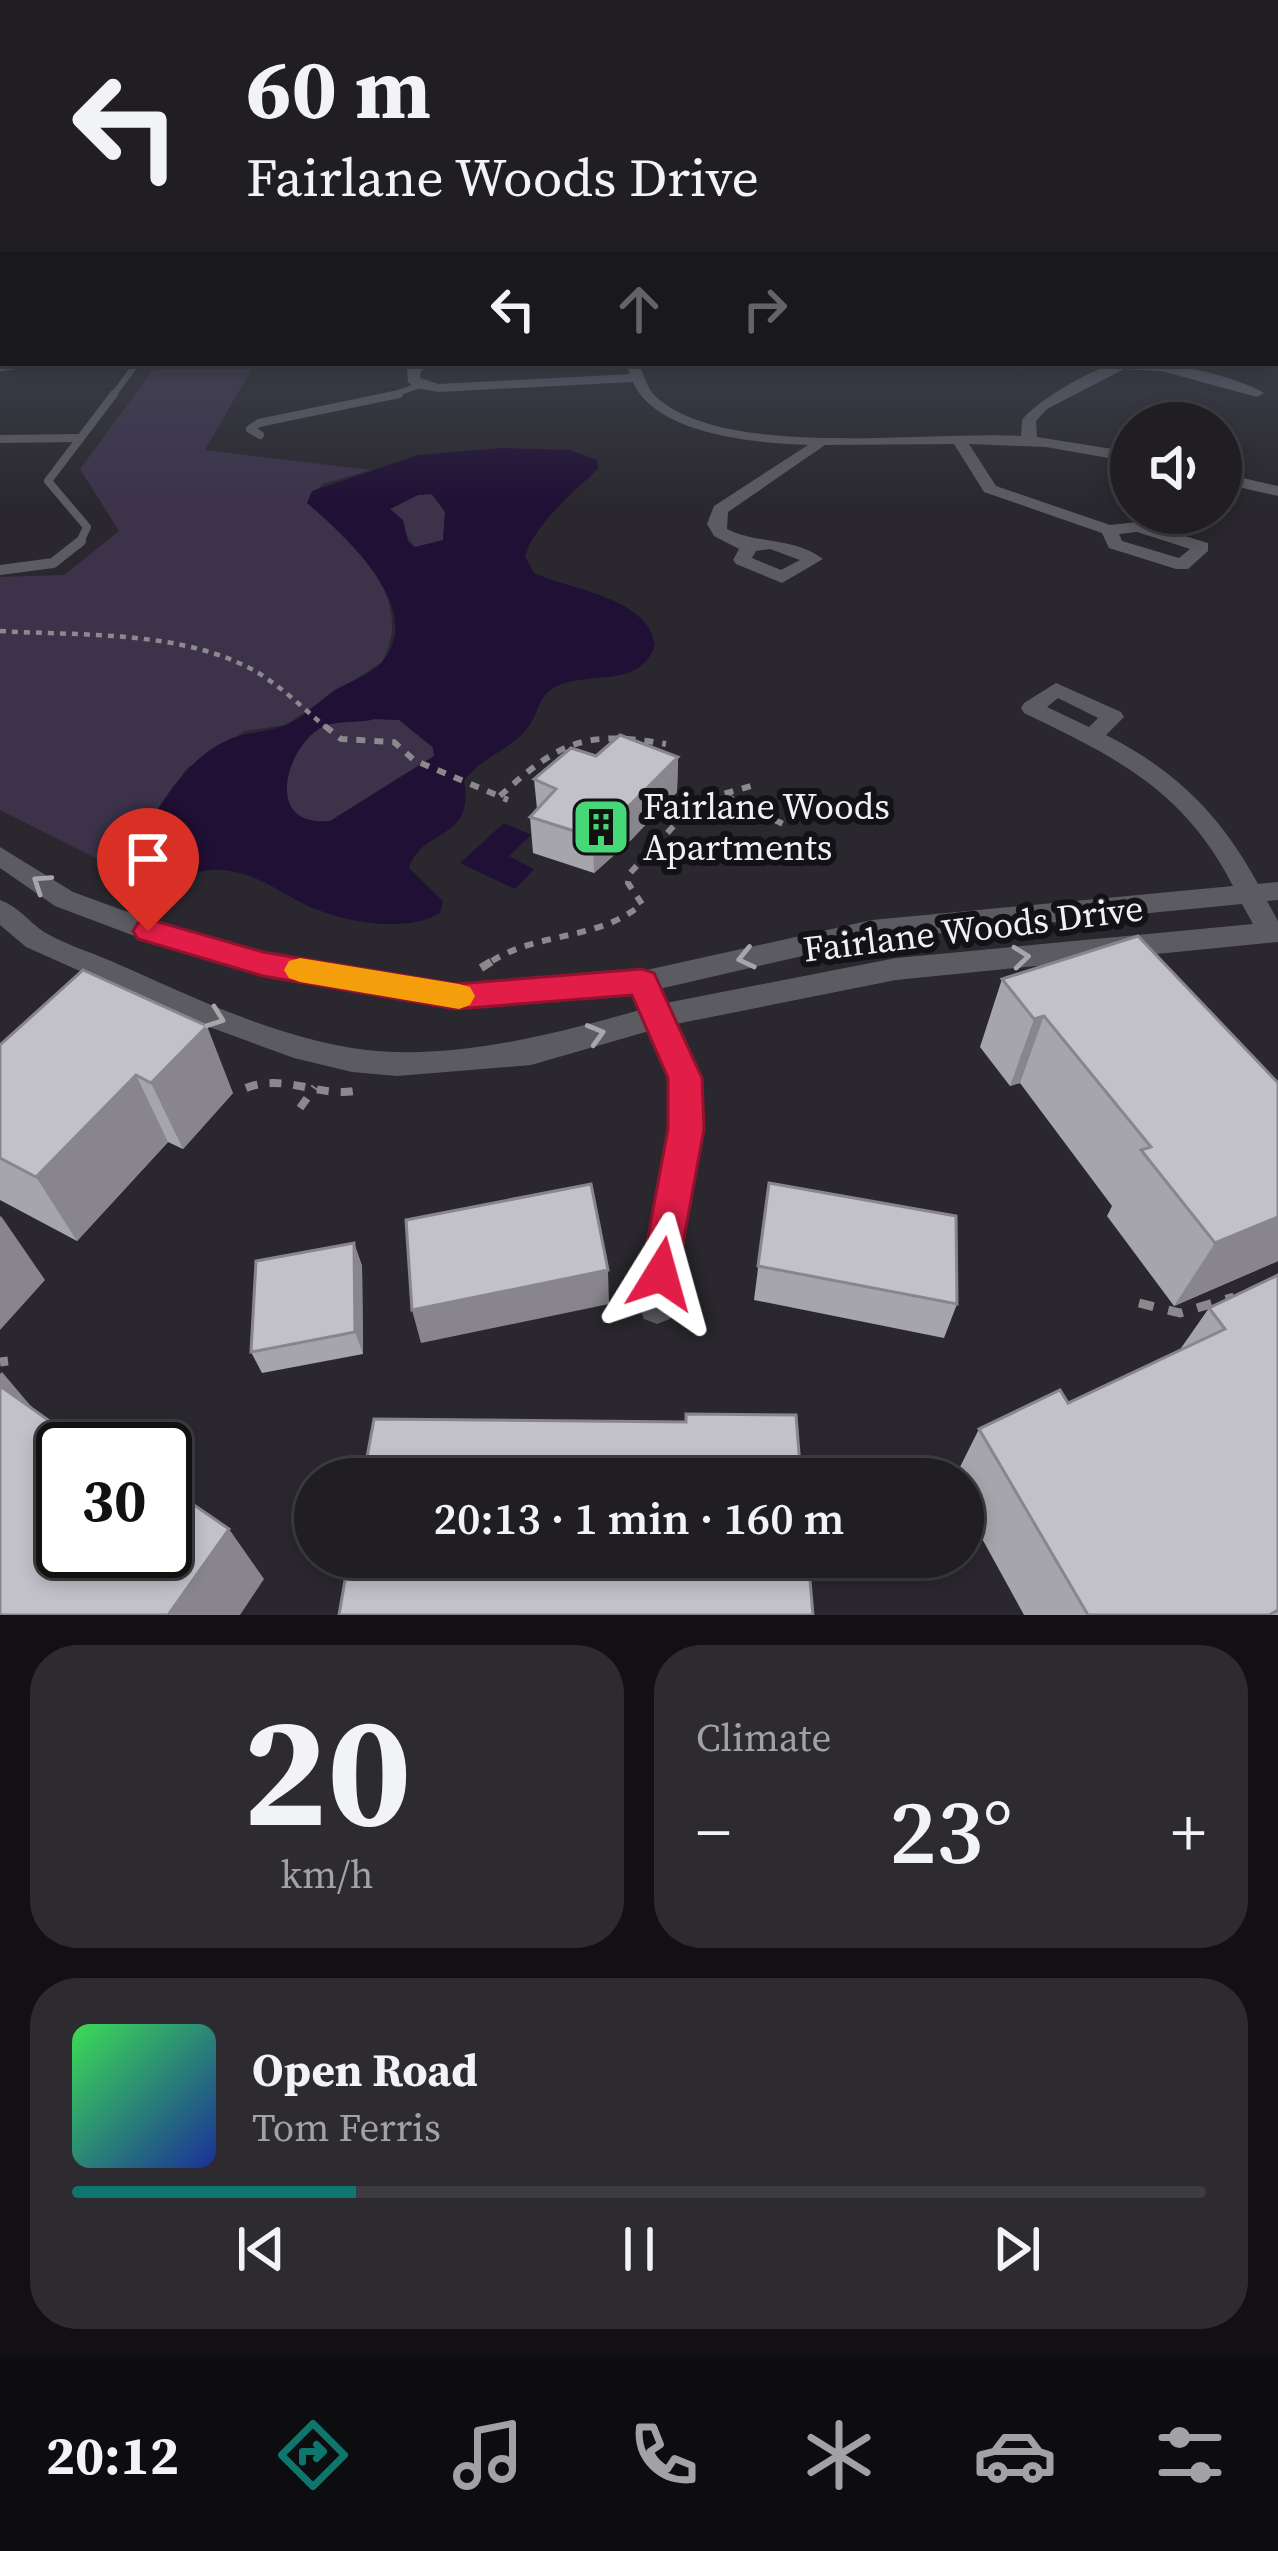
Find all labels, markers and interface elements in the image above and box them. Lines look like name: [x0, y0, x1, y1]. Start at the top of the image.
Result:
text: 60 m: [246, 31, 431, 146]
icon: left: [48, 48, 204, 204]
text: Fairlane Woods Drive: [246, 140, 759, 214]
icon: left: [480, 276, 546, 342]
icon: ahead: [606, 276, 672, 342]
icon: right: [732, 276, 798, 342]
map controls: [1110, 402, 1242, 534]
button: sound: [1110, 402, 1242, 534]
place label: Fairlane Woods Apartments: [643, 782, 890, 872]
building icon: Fairlane Woods Apartments: [570, 796, 632, 858]
pin: [97, 808, 199, 931]
icon: arrive: [115, 826, 181, 892]
one-way arrow: [33, 876, 55, 898]
street label: Fairlane Woods Drive: [800, 883, 1146, 974]
one-way arrow: [737, 945, 757, 970]
one-way arrow: [1011, 945, 1030, 970]
one-way arrow: [204, 1004, 225, 1028]
one-way arrow: [585, 1023, 606, 1048]
position arrow: [598, 1211, 724, 1337]
speed limit sign: 30: [36, 1422, 192, 1578]
text: 20:13 · 1 min · 160 m: [434, 1487, 844, 1549]
text: 20: [242, 1663, 412, 1877]
text: Climate: [696, 1711, 831, 1764]
text: 23°: [889, 1770, 1013, 1893]
text: −: [696, 1787, 731, 1877]
text: +: [1171, 1787, 1206, 1877]
text: km/h: [281, 1848, 373, 1901]
text: Open Road: [252, 2039, 478, 2101]
text: Tom Ferris: [252, 2101, 441, 2154]
icon: previous: [228, 2216, 294, 2282]
icon: pause: [606, 2216, 672, 2282]
icon: next: [984, 2216, 1050, 2282]
icon: directions: [271, 2413, 355, 2497]
icon: music: [446, 2413, 530, 2497]
icon: phone: [622, 2413, 706, 2497]
icon: climate: [797, 2413, 881, 2497]
icon: car: [973, 2413, 1057, 2497]
icon: filters: [1148, 2413, 1232, 2497]
text: 20:12: [46, 2418, 179, 2492]

